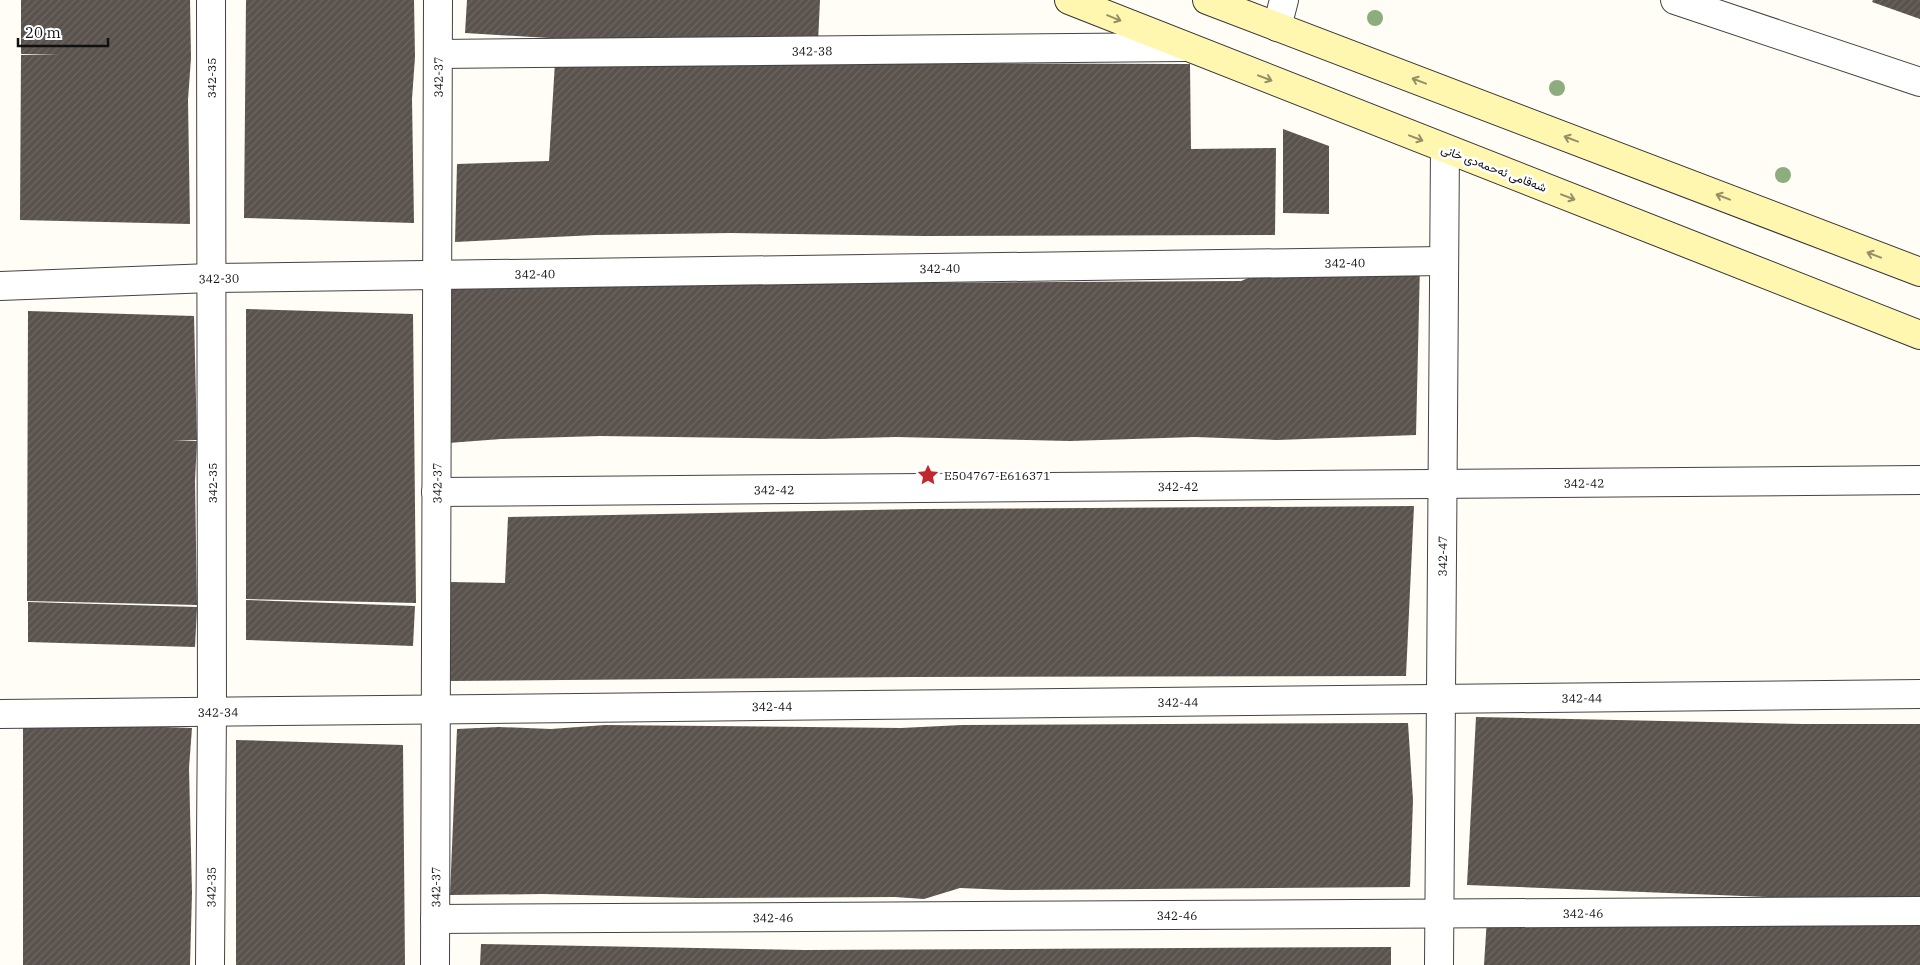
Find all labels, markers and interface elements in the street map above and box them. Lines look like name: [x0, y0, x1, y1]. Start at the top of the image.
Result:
one-way arrow: [1106, 14, 1121, 24]
scale bar: [18, 15, 108, 47]
text: 20 m: [25, 23, 61, 42]
street label: 342-38: [792, 43, 832, 58]
street label: 342-37: [430, 57, 445, 97]
street label: 342-35: [204, 58, 219, 98]
one-way arrow: [1257, 74, 1272, 83]
one-way arrow: [1412, 76, 1427, 85]
one-way arrow: [1409, 134, 1424, 143]
one-way arrow: [1564, 134, 1579, 143]
street label: شەقامی ئەحمەدی خانی: [1439, 141, 1549, 196]
one-way arrow: [1715, 192, 1731, 201]
one-way arrow: [1560, 193, 1575, 202]
one-way arrow: [1867, 250, 1883, 259]
street label: 342-40: [1324, 255, 1365, 270]
street label: 342-40: [919, 260, 960, 276]
street label: 342-40: [514, 266, 555, 281]
street label: 342-30: [198, 270, 239, 286]
place icon: E504767-E616371: [915, 462, 941, 488]
street label: 342-35: [205, 463, 220, 503]
street label: 342-37: [429, 463, 444, 503]
place label: E504767-E616371: [944, 468, 1051, 483]
street label: 342-42: [1564, 475, 1604, 490]
street label: 342-42: [1158, 478, 1198, 494]
street label: 342-42: [754, 482, 794, 497]
street label: 342-47: [1434, 536, 1450, 576]
street label: 342-44: [1561, 690, 1602, 705]
street label: 342-44: [1157, 694, 1198, 709]
street label: 342-44: [752, 698, 792, 714]
street label: 342-34: [198, 704, 238, 719]
street label: 342-35: [203, 867, 218, 907]
street label: 342-37: [428, 867, 443, 907]
street label: 342-46: [1563, 905, 1603, 920]
street label: 342-46: [1157, 907, 1197, 923]
street label: 342-46: [753, 910, 793, 925]

